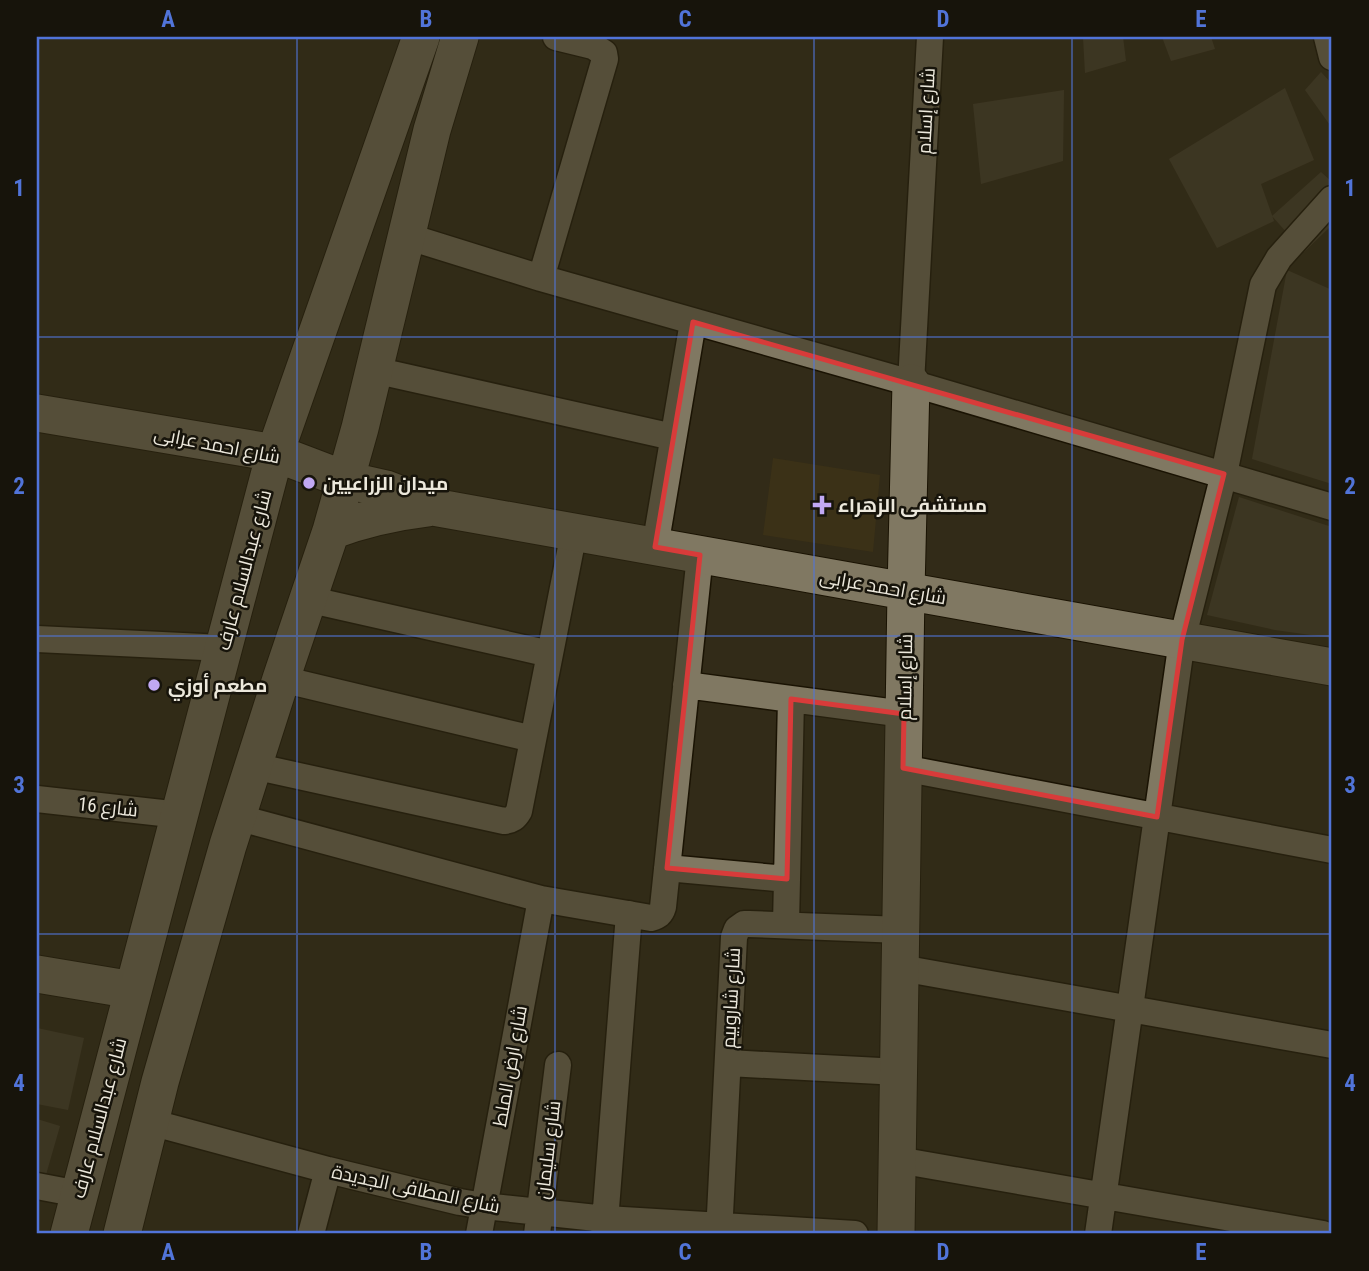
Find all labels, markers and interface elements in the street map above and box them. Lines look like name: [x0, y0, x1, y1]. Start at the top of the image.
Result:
text: A: [161, 6, 175, 33]
text: B: [420, 6, 432, 33]
text: C: [678, 6, 692, 33]
text: D: [937, 6, 950, 33]
text: E: [1195, 6, 1207, 33]
street label: شارع إسلام: [912, 67, 942, 155]
text: 1: [13, 175, 25, 202]
text: 1: [1344, 175, 1356, 202]
street label: شارع احمد عرابى: [152, 421, 282, 470]
place label: ميدان الزراعيين: [323, 472, 448, 495]
text: 2: [13, 473, 25, 500]
text: 2: [1344, 473, 1356, 500]
marker: ميدان الزراعيين: [301, 475, 317, 491]
street label: شارع عبدالسلام عارف: [211, 487, 278, 653]
place label: مستشفى الزهراء: [838, 494, 987, 517]
marker: مستشفى الزهراء: [812, 495, 832, 515]
street label: شارع احمد عرابى: [818, 565, 948, 611]
street label: شارع إسلام: [893, 633, 919, 721]
place label: مطعم أوزي: [168, 672, 267, 701]
marker: مطعم أوزي: [146, 677, 162, 693]
text: 3: [13, 772, 25, 799]
text: 3: [1344, 772, 1356, 799]
street label: شارع 16: [77, 792, 139, 824]
street label: شارع شاروبيم: [717, 947, 747, 1049]
street label: شارع ارض الملط: [488, 1004, 534, 1129]
street label: شارع عبدالسلام عارف: [66, 1035, 133, 1201]
text: 4: [13, 1070, 25, 1097]
text: 4: [1344, 1070, 1356, 1097]
street label: شارع سليمان: [531, 1099, 567, 1201]
street label: شارع المطافى الجديدة: [329, 1160, 502, 1220]
text: A: [161, 1239, 175, 1266]
text: B: [420, 1239, 432, 1266]
text: C: [678, 1239, 692, 1266]
text: D: [937, 1239, 950, 1266]
text: E: [1195, 1239, 1207, 1266]

